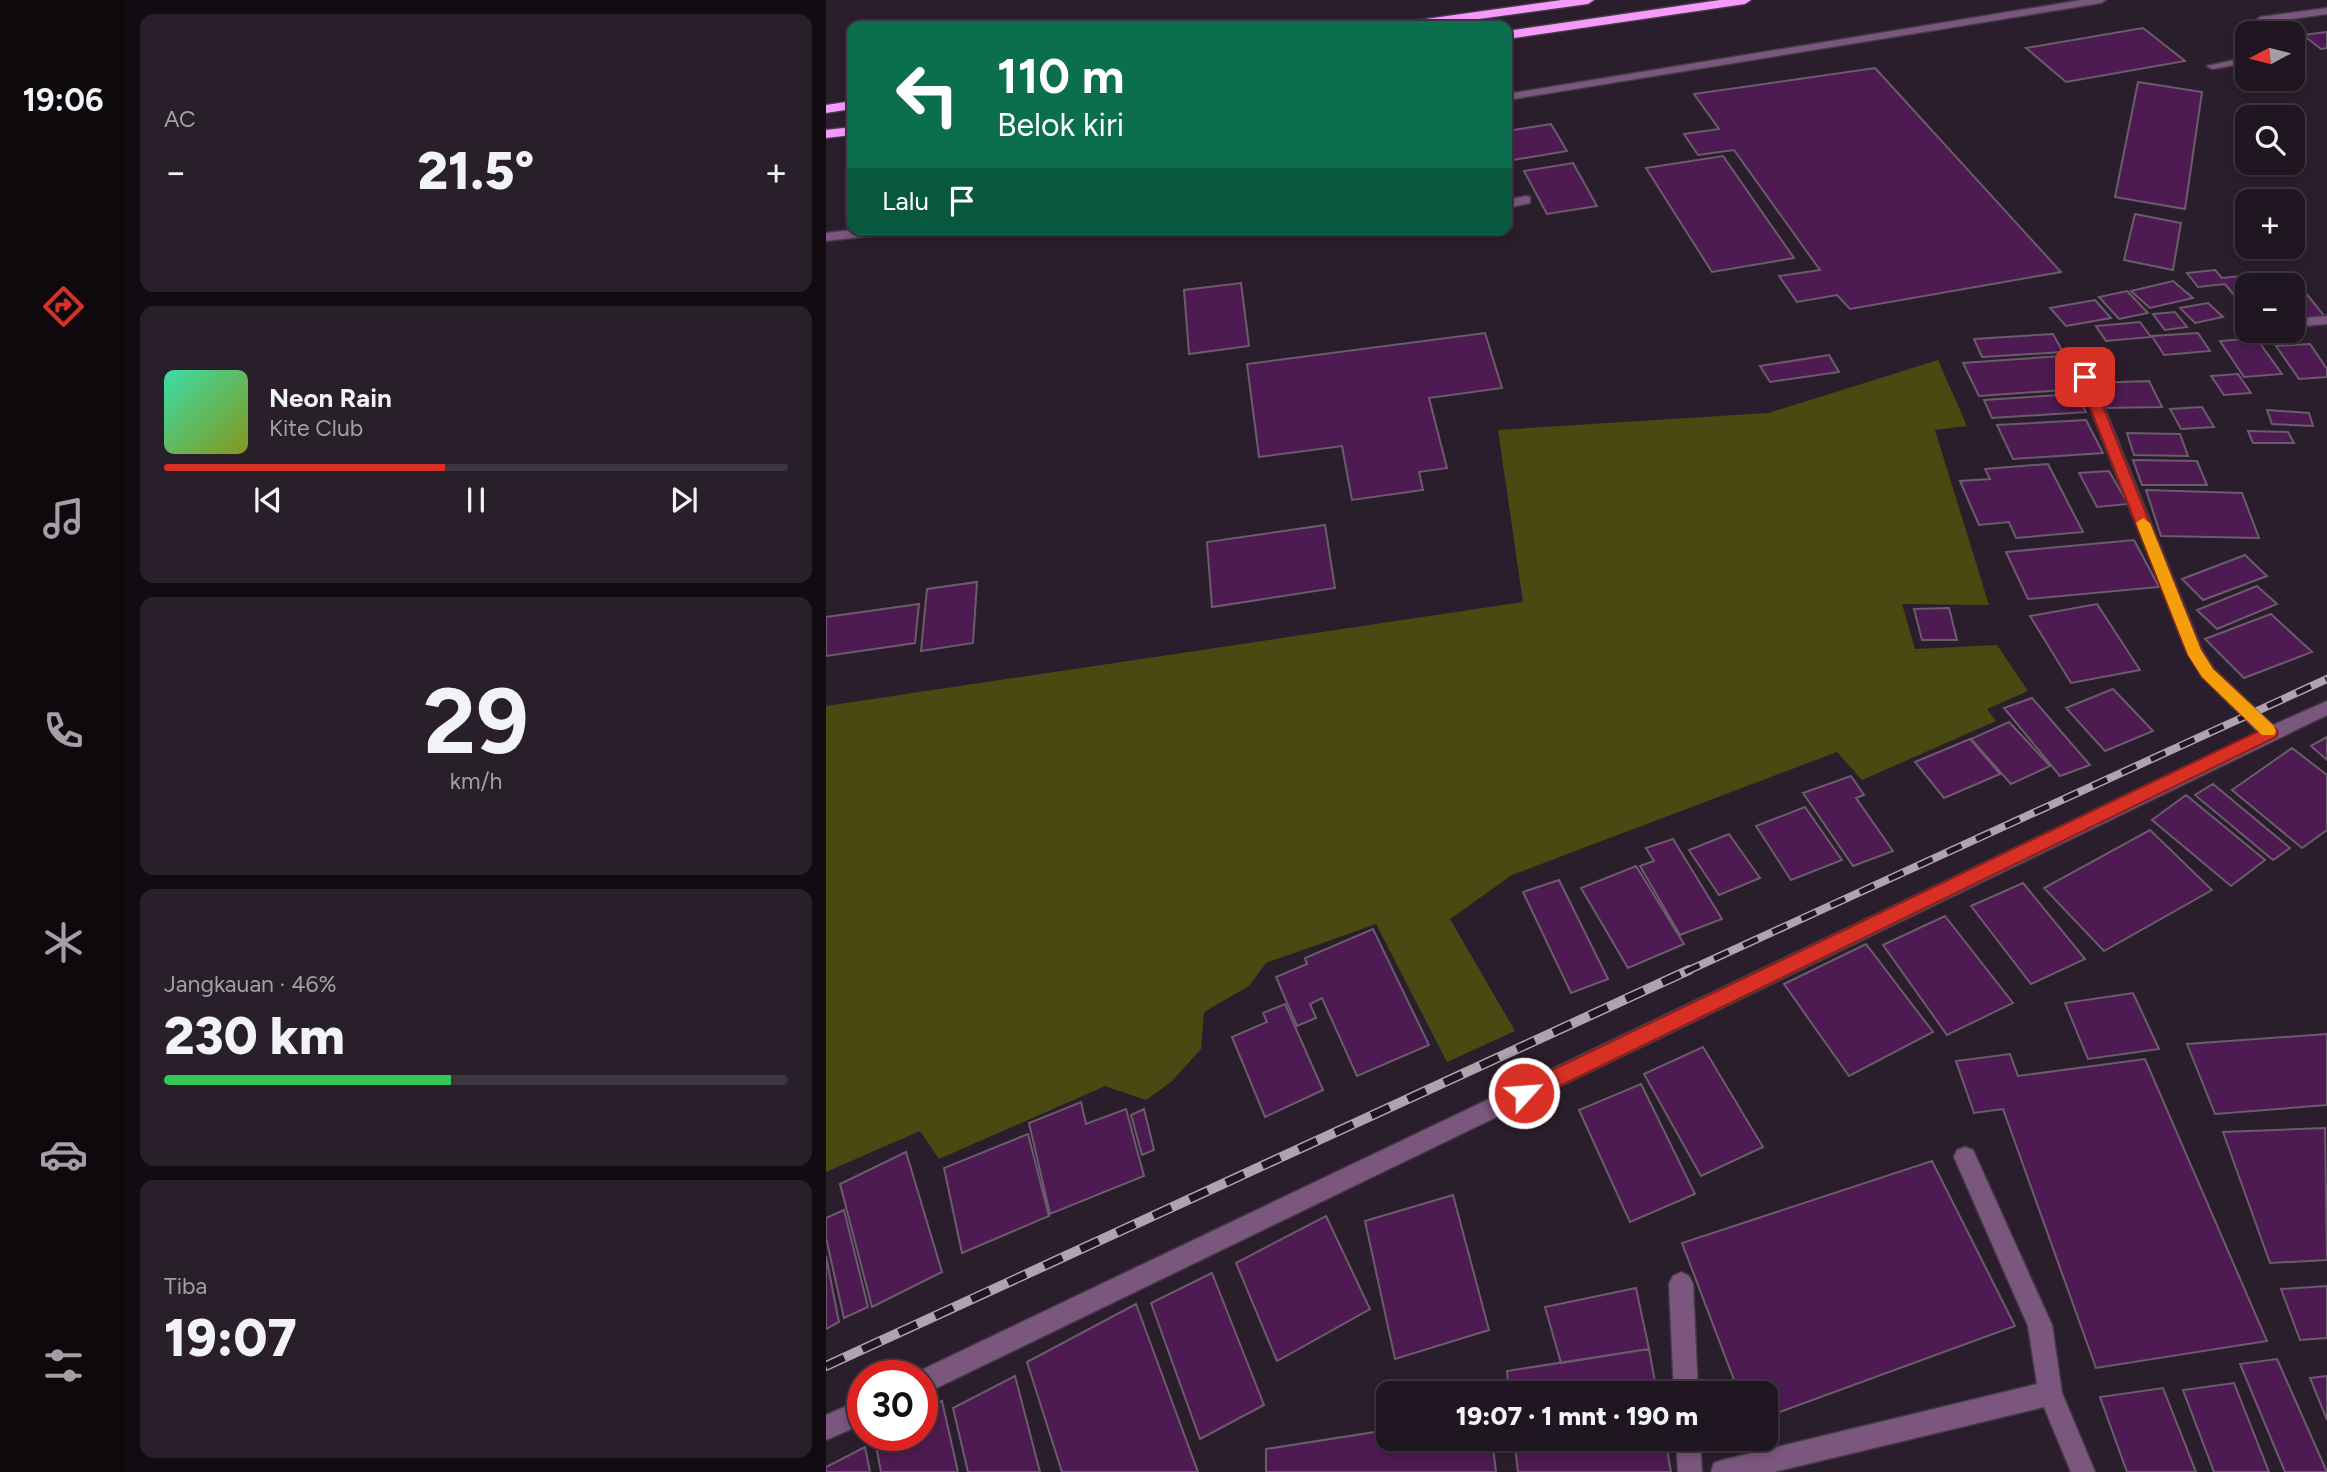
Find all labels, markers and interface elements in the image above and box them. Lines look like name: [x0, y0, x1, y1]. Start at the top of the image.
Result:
north arrow: [2235, 21, 2305, 91]
map controls: [2235, 21, 2305, 343]
text: 110 m: [997, 46, 1125, 105]
icon: left: [882, 49, 973, 140]
text: 19:06: [23, 81, 104, 119]
text: AC: [164, 105, 196, 133]
button: search: [2235, 105, 2305, 175]
text: Belok kiri: [997, 106, 1124, 144]
text: 21.5°: [418, 140, 534, 202]
text: −: [164, 149, 188, 195]
text: +: [764, 149, 788, 195]
icon: arrive: [943, 182, 981, 220]
text: Lalu: [882, 185, 929, 217]
button: +: [2235, 189, 2305, 259]
button: −: [2235, 273, 2305, 343]
icon: directions: [39, 282, 88, 331]
pin: [2055, 347, 2115, 407]
icon: arrive: [2066, 358, 2104, 396]
text: Neon Rain: [269, 382, 392, 414]
text: Kite Club: [269, 414, 363, 442]
icon: previous: [249, 481, 287, 519]
icon: pause: [457, 481, 495, 519]
icon: next: [665, 481, 703, 519]
icon: music: [39, 494, 88, 543]
text: 29: [423, 667, 529, 776]
icon: phone: [39, 706, 88, 755]
text: km/h: [450, 767, 502, 795]
icon: climate: [39, 918, 88, 967]
text: Jangkauan · 46%: [164, 970, 337, 998]
text: 230 km: [164, 1005, 345, 1067]
position arrow: [1487, 1056, 1561, 1130]
icon: car: [39, 1130, 88, 1179]
text: Tiba: [164, 1272, 207, 1300]
text: 19:07: [164, 1307, 297, 1369]
icon: filters: [39, 1341, 88, 1390]
speed limit sign: 30: [847, 1360, 938, 1451]
text: 19:07 · 1 mnt · 190 m: [1456, 1400, 1698, 1432]

